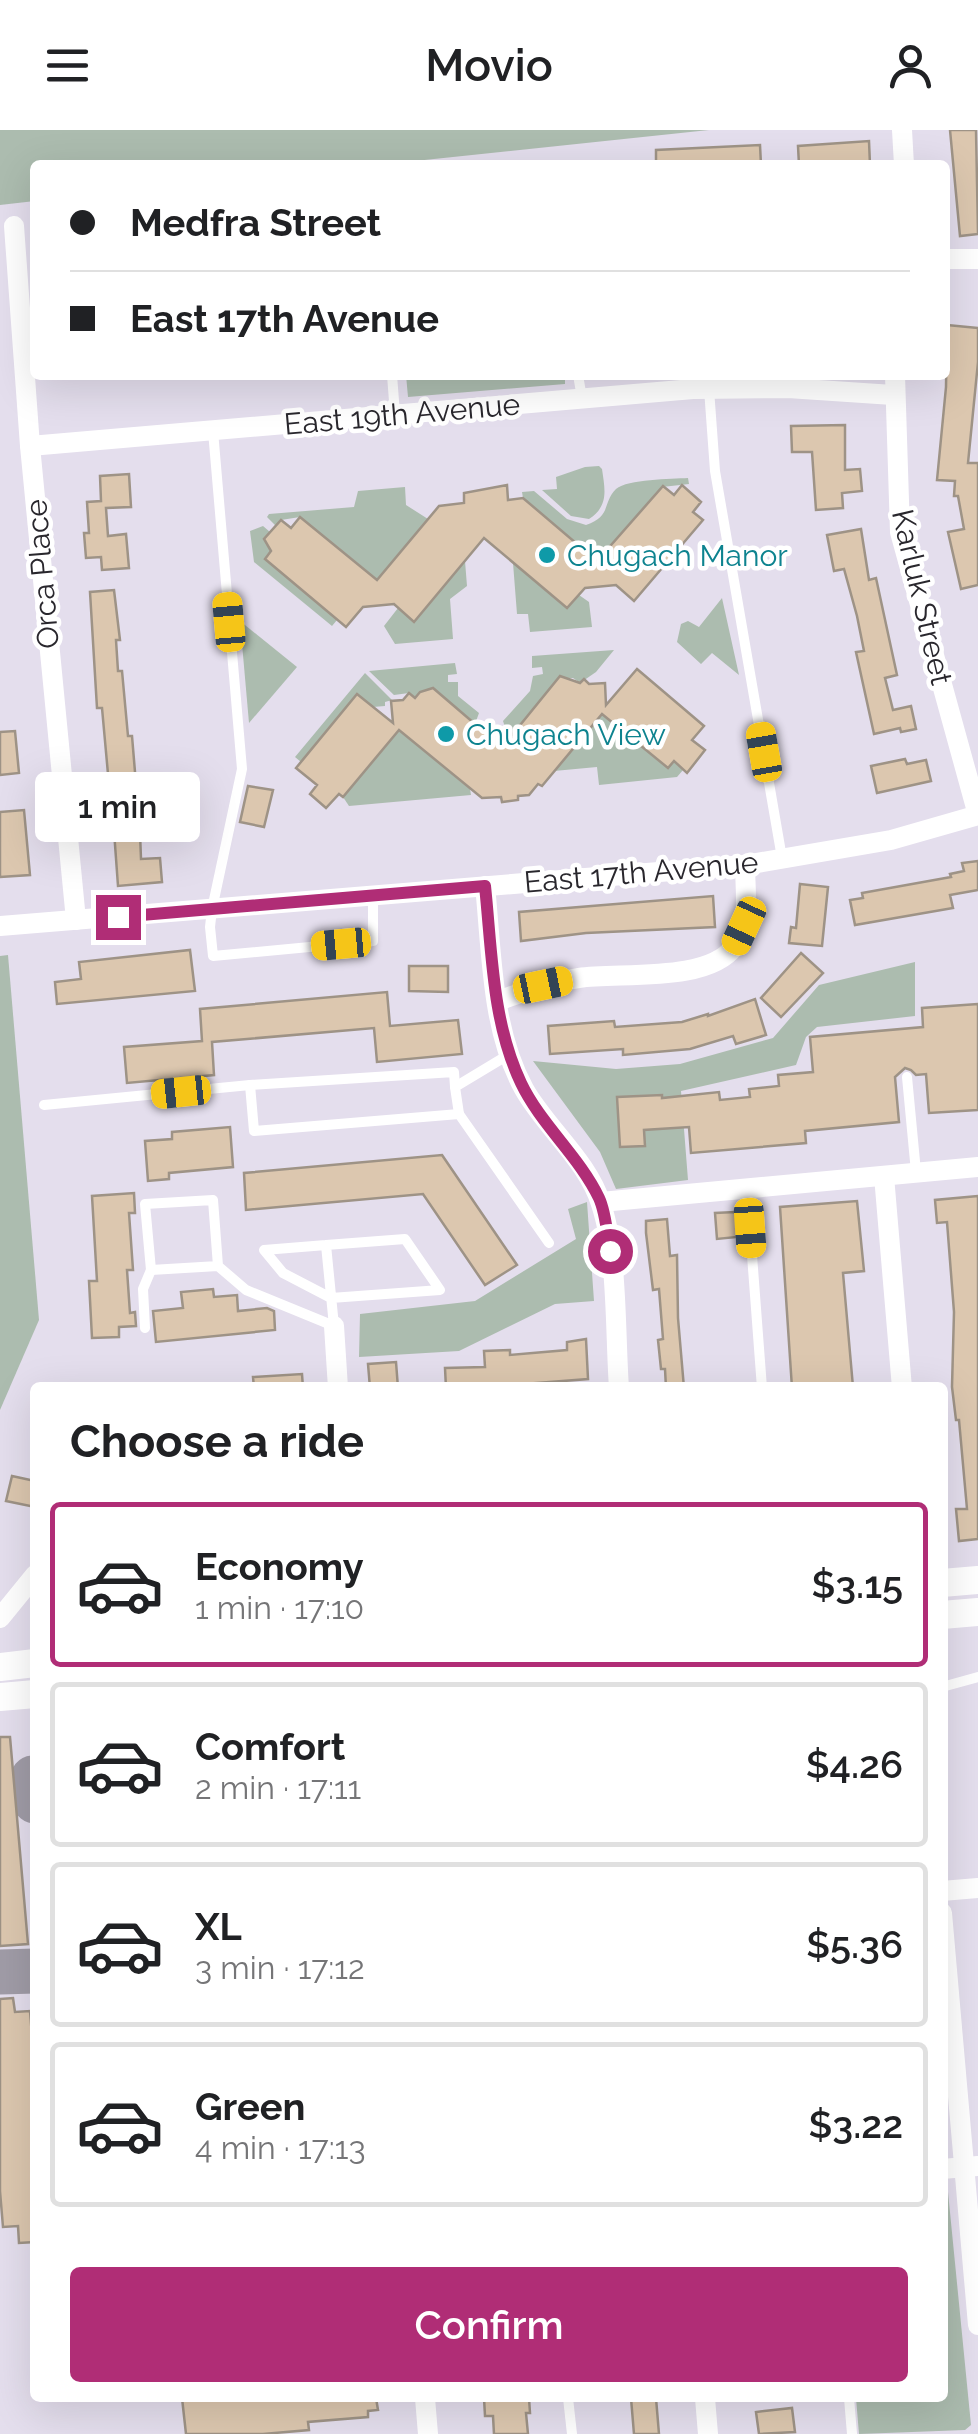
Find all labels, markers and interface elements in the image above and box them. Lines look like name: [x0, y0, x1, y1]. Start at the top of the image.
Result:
icon: menu: [40, 38, 95, 93]
icon: person: [883, 38, 938, 93]
text: Movio: [425, 39, 553, 92]
text: Medfra Street: [130, 200, 381, 245]
text: East 17th Avenue: [130, 296, 439, 341]
street label: East 19th Avenue: [283, 386, 521, 442]
street label: Orca Place: [18, 498, 66, 650]
street label: Karluk Street: [885, 506, 959, 688]
place label: Chugach Manor: [567, 538, 788, 573]
marker: Chugach Manor: [536, 544, 558, 566]
car: [211, 591, 247, 653]
place label: Chugach View: [466, 717, 666, 752]
car: [744, 720, 784, 784]
marker: Chugach View: [435, 723, 457, 745]
callout: 1 min: [36, 772, 200, 842]
text: 1 min: [78, 788, 157, 825]
street label: East 17th Avenue: [522, 844, 760, 900]
car: [718, 892, 770, 960]
route end: [96, 895, 141, 940]
car: [310, 926, 372, 962]
car: [511, 964, 575, 1006]
car: [150, 1074, 212, 1110]
car: [733, 1197, 767, 1259]
route start: [588, 1229, 633, 1274]
text: Choose a ride: [70, 1415, 364, 1468]
icon: car: [75, 1540, 165, 1630]
text: Economy: [195, 1544, 364, 1589]
text: $3.15: [811, 1562, 903, 1607]
text: 1 min · 17:10: [195, 1589, 364, 1626]
icon: car: [75, 1720, 165, 1810]
text: Comfort: [195, 1724, 345, 1769]
text: $4.26: [806, 1742, 903, 1787]
text: 2 min · 17:11: [195, 1769, 361, 1806]
icon: car: [75, 1900, 165, 1990]
text: XL: [195, 1904, 242, 1949]
text: $5.36: [806, 1922, 903, 1967]
text: 3 min · 17:12: [195, 1949, 365, 1986]
icon: car: [75, 2080, 165, 2170]
text: Green: [195, 2084, 305, 2129]
text: $3.22: [809, 2102, 903, 2147]
text: 4 min · 17:13: [195, 2129, 366, 2166]
button: Confirm: [70, 2267, 908, 2382]

